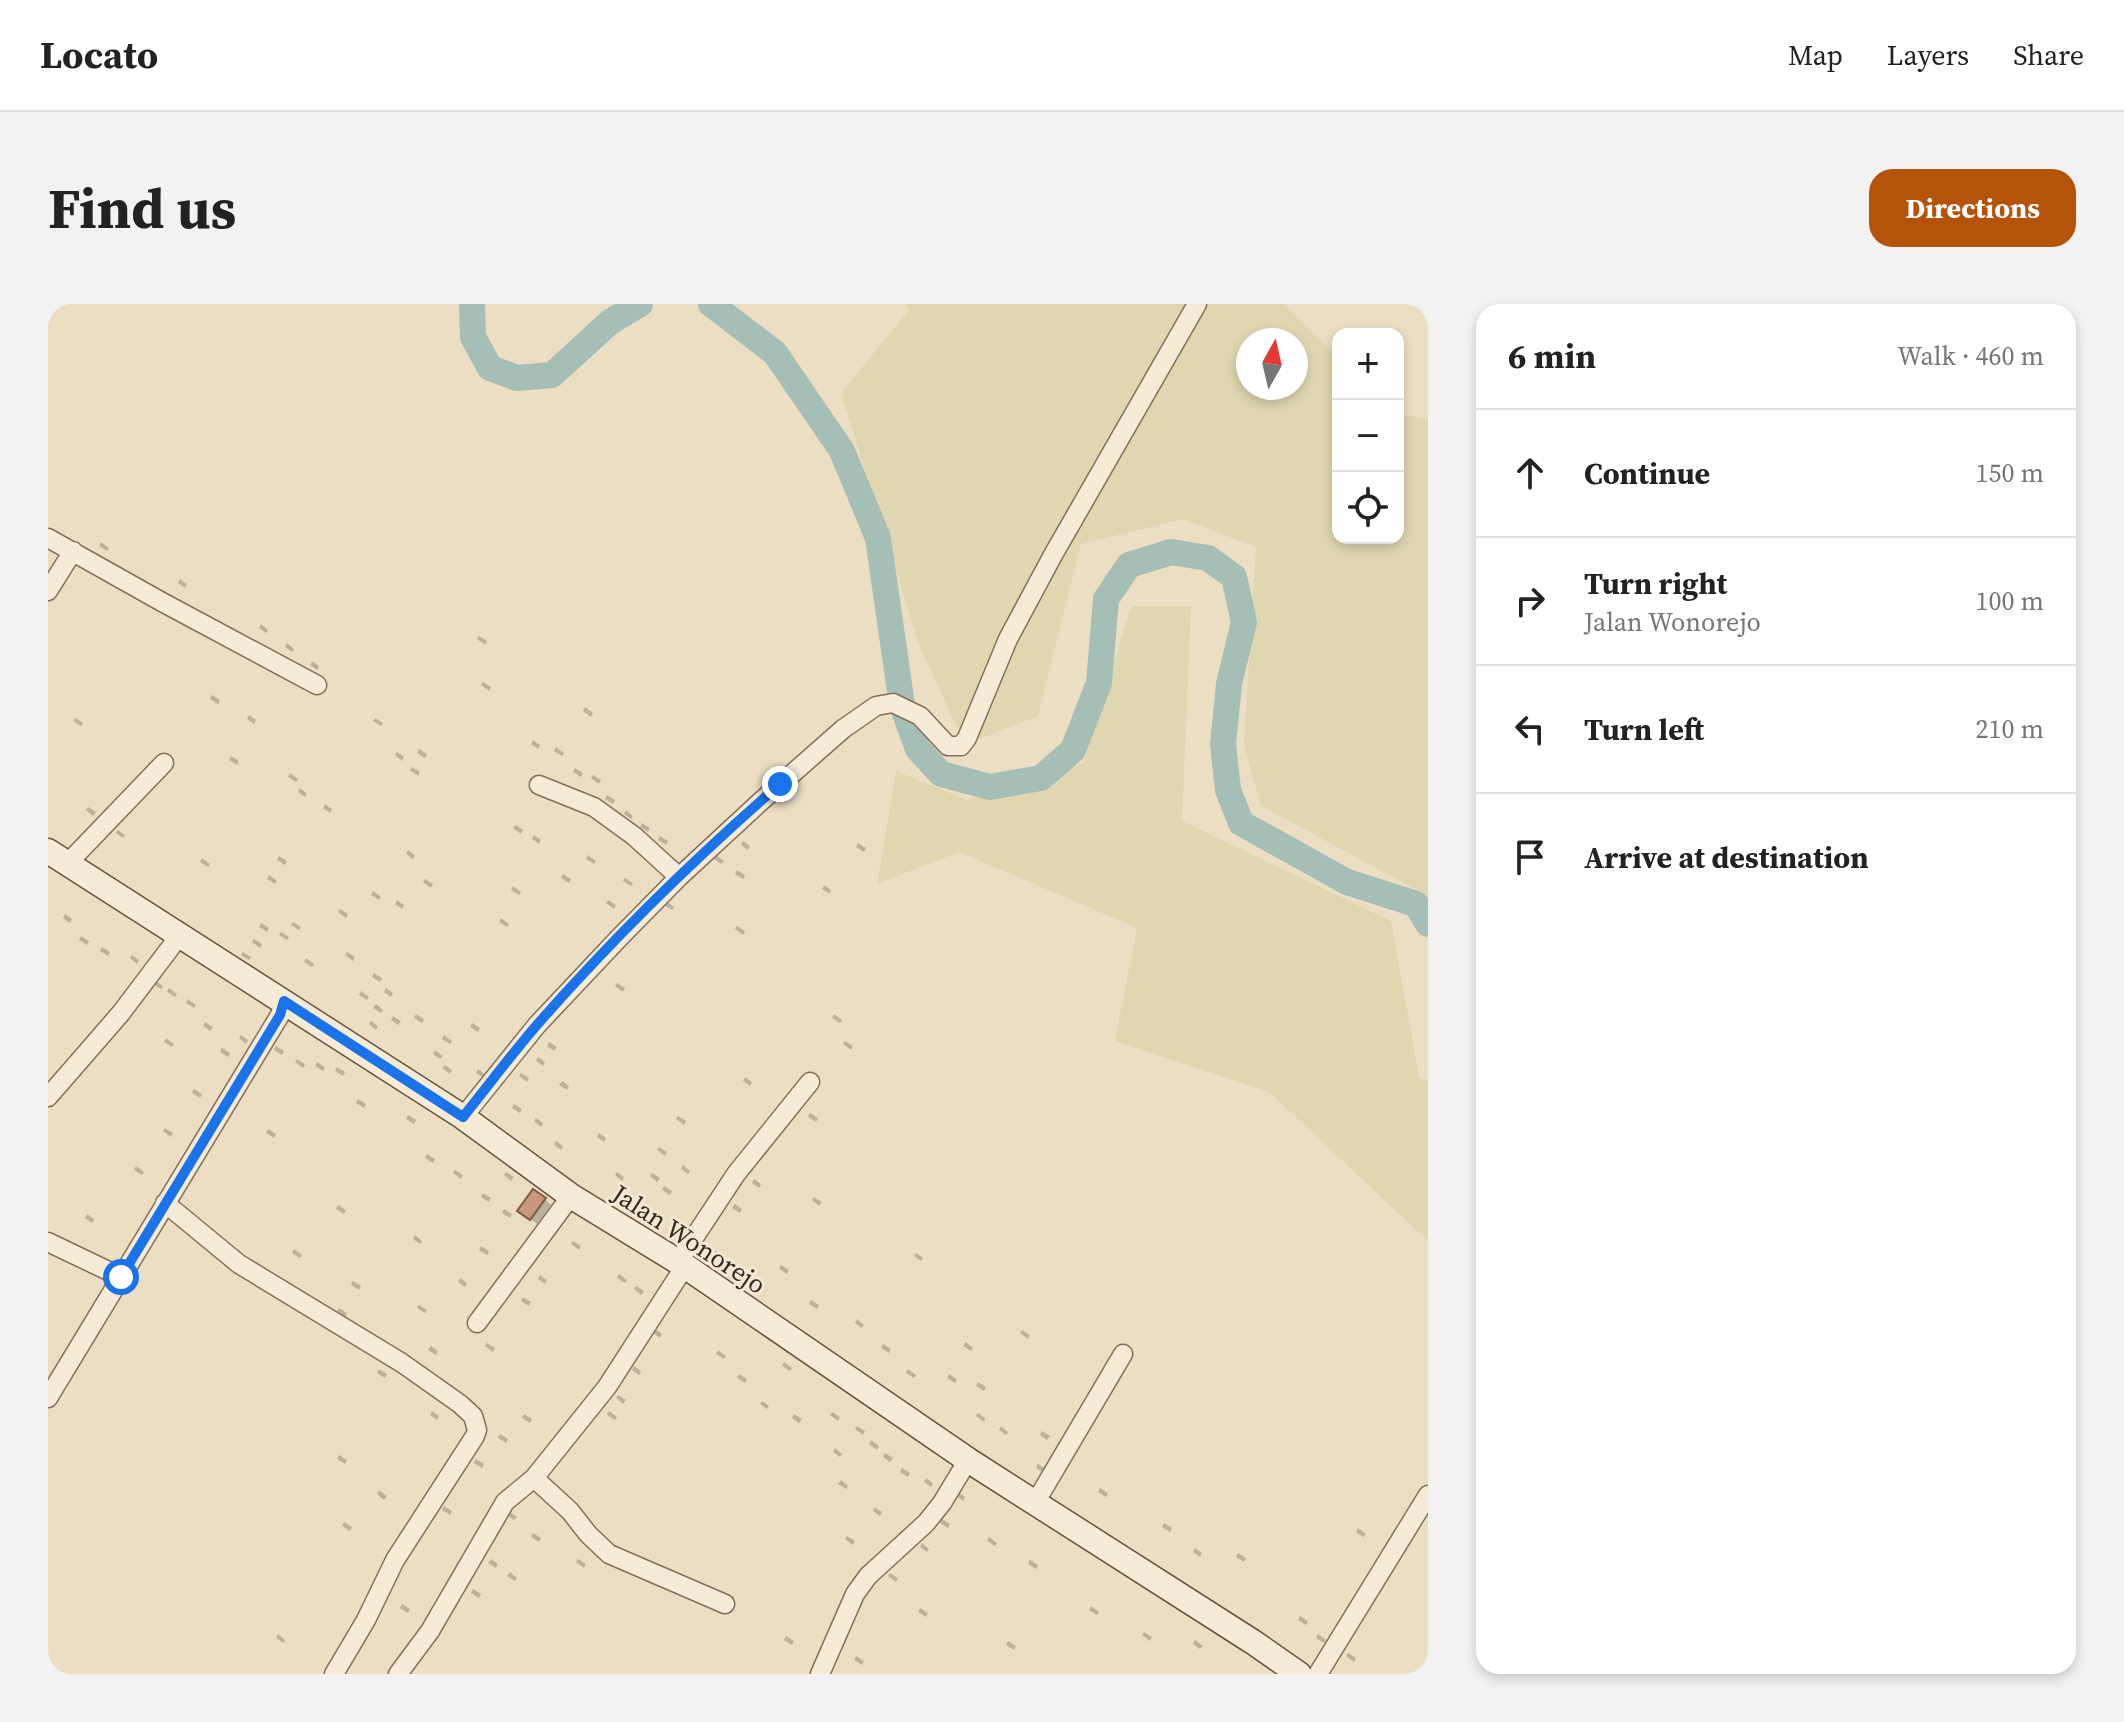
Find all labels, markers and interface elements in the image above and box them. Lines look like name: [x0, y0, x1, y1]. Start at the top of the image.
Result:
text: Locato: [40, 29, 158, 81]
text: Map: [1788, 36, 1843, 74]
text: Layers: [1887, 36, 1969, 74]
text: Share: [2013, 36, 2084, 74]
button: Directions: [1869, 169, 2076, 247]
text: Find us: [48, 170, 236, 247]
north arrow: [1236, 328, 1308, 400]
map controls: [1332, 328, 1404, 544]
button: +: [1332, 328, 1404, 400]
text: 6 min: [1508, 333, 1596, 379]
text: Walk · 460 m: [1897, 338, 2044, 374]
button: −: [1332, 400, 1404, 472]
icon: ahead: [1508, 451, 1552, 495]
text: Continue: [1584, 453, 1710, 494]
text: 150 m: [1976, 455, 2044, 491]
button: locate: [1332, 472, 1404, 544]
text: Turn right: [1584, 563, 1727, 604]
icon: right: [1508, 579, 1552, 623]
text: 100 m: [1976, 583, 2044, 619]
text: Jalan Wonorejo: [1584, 604, 1761, 640]
icon: left: [1508, 707, 1552, 751]
text: Turn left: [1584, 709, 1704, 750]
text: 210 m: [1976, 711, 2044, 747]
route end: [762, 766, 798, 802]
icon: arrive: [1508, 835, 1552, 879]
text: Arrive at destination: [1584, 837, 1869, 878]
street label: Jalan Wonorejo: [604, 1175, 773, 1302]
route start: [103, 1259, 139, 1295]

